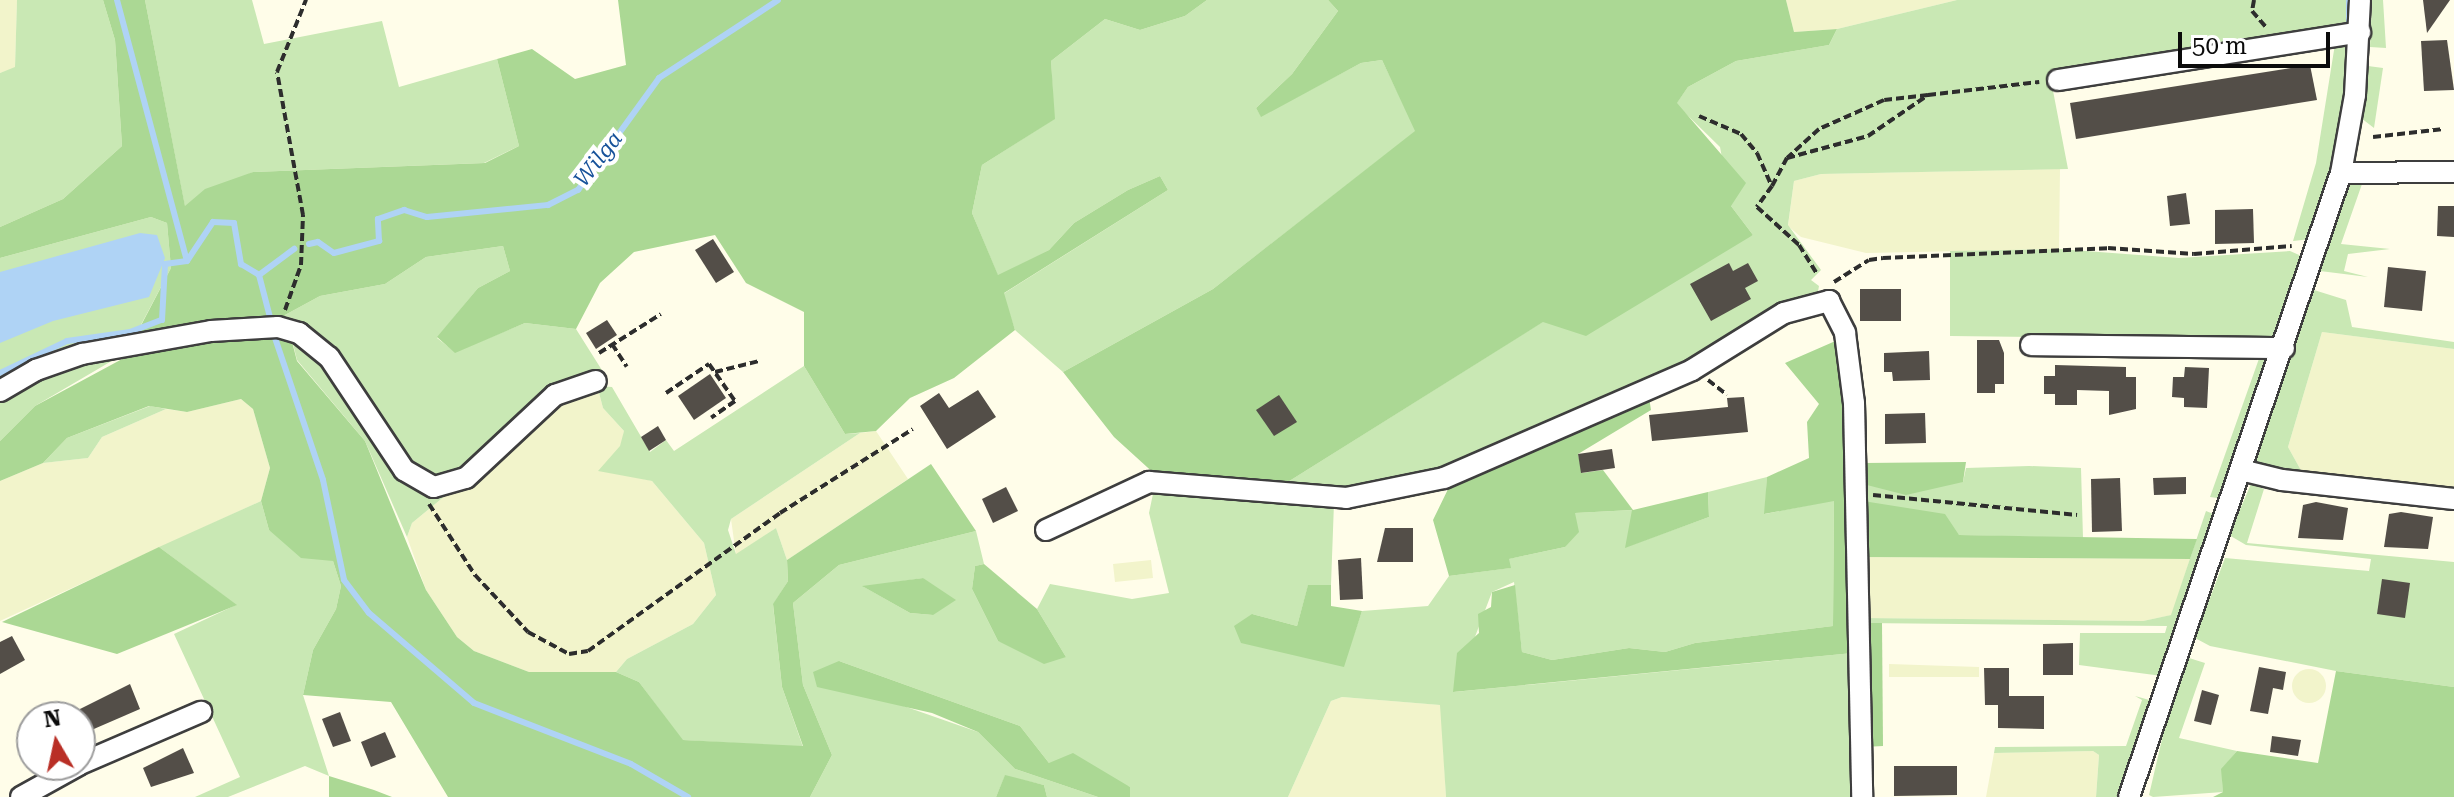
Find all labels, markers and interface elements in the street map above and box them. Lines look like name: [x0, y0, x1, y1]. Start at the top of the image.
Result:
scale bar: [2182, 16, 2334, 66]
text: 50 m: [2192, 32, 2247, 60]
water label: Wilga: [568, 126, 628, 192]
north arrow: [16, 701, 96, 781]
text: N: [42, 705, 63, 732]

